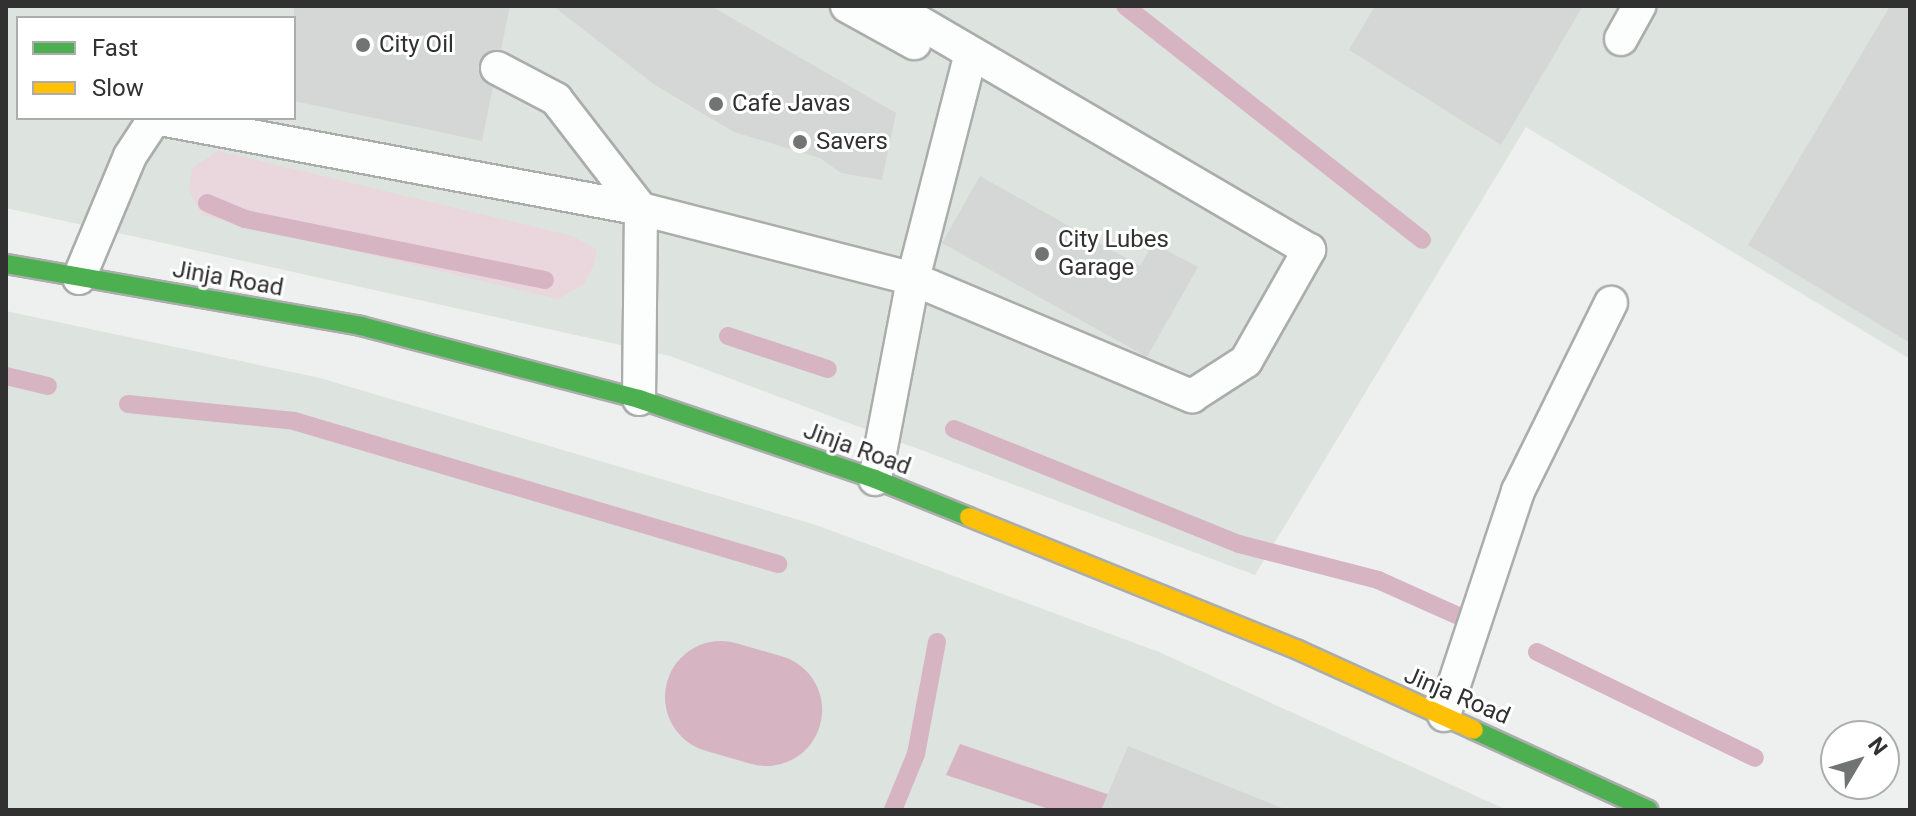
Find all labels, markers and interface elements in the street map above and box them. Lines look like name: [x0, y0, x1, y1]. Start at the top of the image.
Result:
legend: [16, 16, 296, 120]
place label: City Oil: [379, 31, 454, 59]
text: Fast: [92, 34, 138, 62]
marker: City Oil: [354, 36, 372, 54]
text: Slow: [92, 74, 144, 102]
place label: Cafe Javas: [732, 90, 850, 118]
marker: Cafe Javas: [707, 95, 725, 113]
place label: Savers: [816, 128, 888, 156]
marker: Savers: [791, 133, 809, 151]
place label: City Lubes Garage: [1058, 226, 1169, 282]
marker: City Lubes Garage: [1033, 245, 1051, 263]
street label: Jinja Road: [170, 255, 286, 303]
street label: Jinja Road: [799, 416, 915, 482]
street label: Jinja Road: [1400, 661, 1514, 731]
north arrow: [1820, 720, 1900, 800]
text: N: [1863, 732, 1892, 760]

